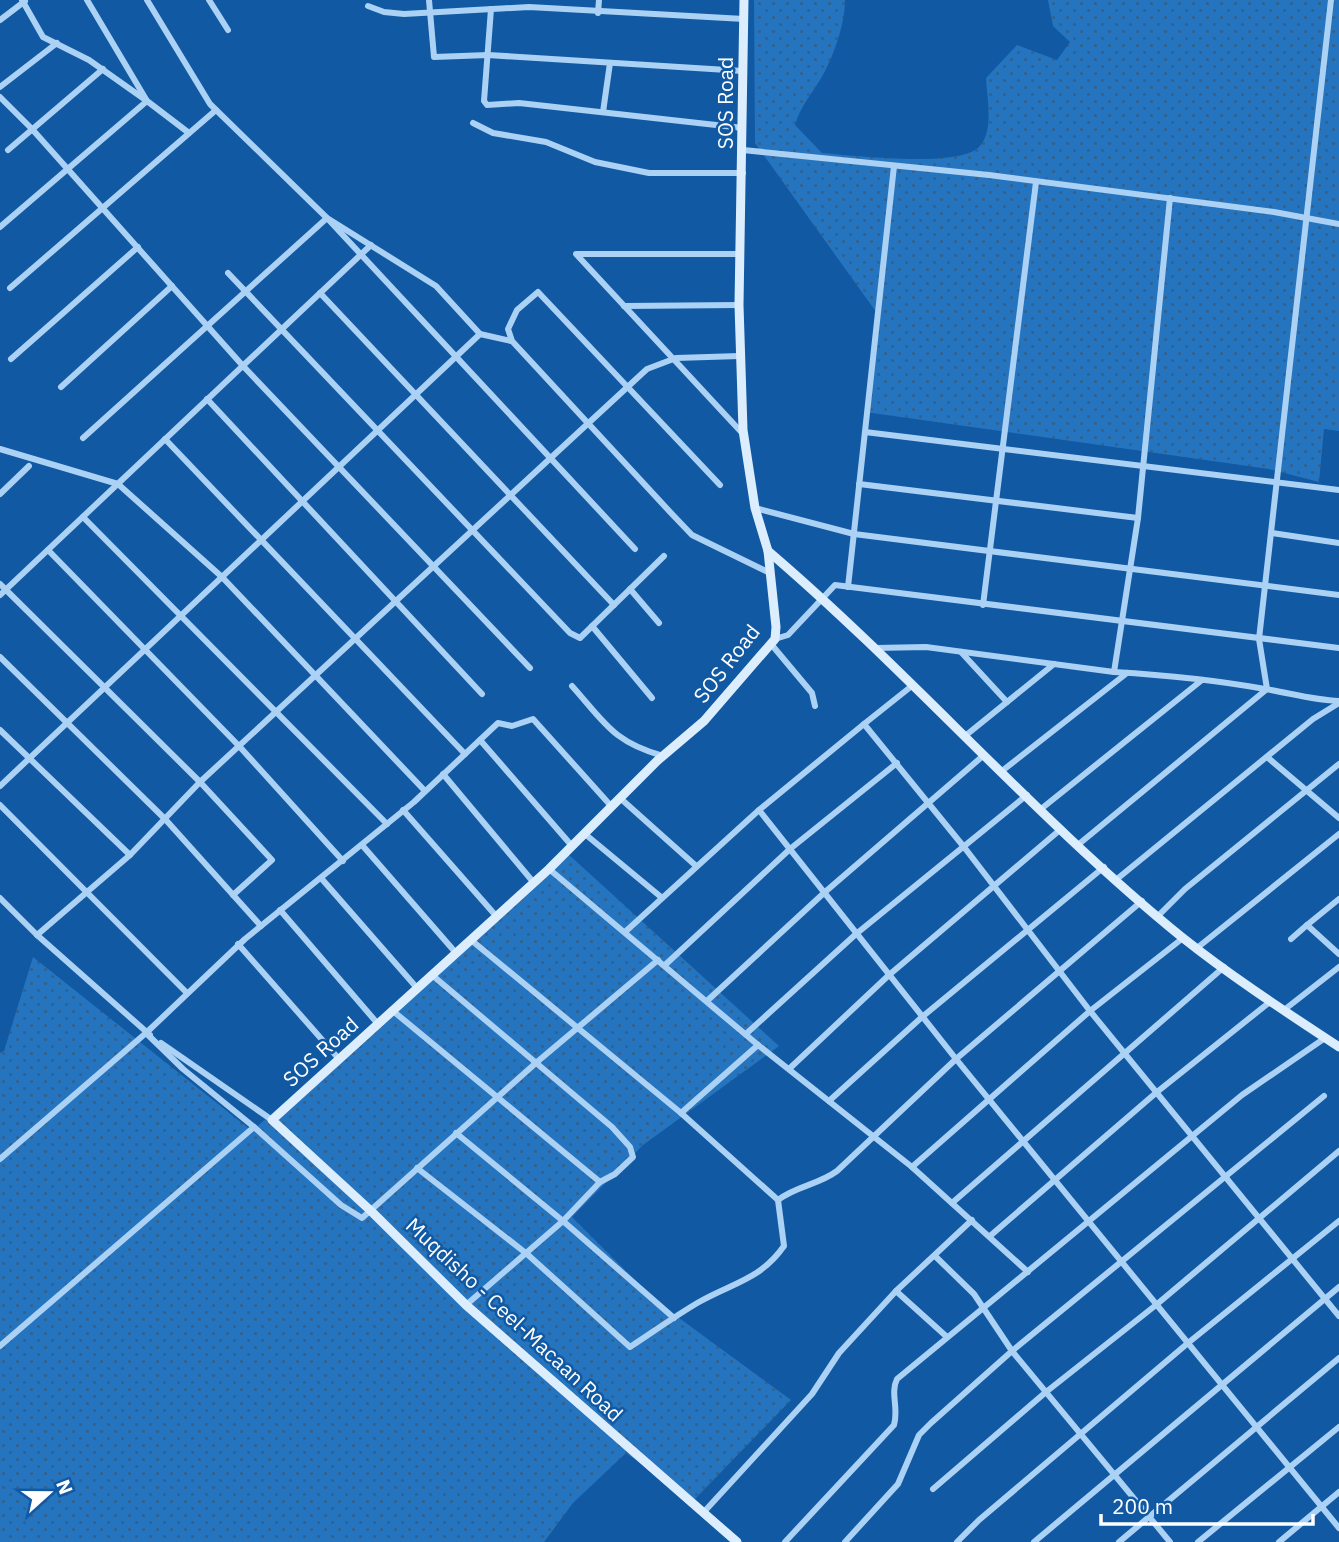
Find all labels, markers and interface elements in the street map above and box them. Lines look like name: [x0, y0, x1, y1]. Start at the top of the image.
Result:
street label: SOS Road: [711, 57, 739, 149]
street label: SOS Road: [687, 618, 766, 708]
street label: SOS Road: [277, 1010, 364, 1093]
street label: Muqdisho - Ceel-Macaan Road: [400, 1211, 629, 1427]
north arrow: [14, 1458, 84, 1528]
text: N: [51, 1476, 79, 1498]
scale bar: [1101, 1482, 1313, 1526]
text: 200 m: [1112, 1492, 1173, 1520]

